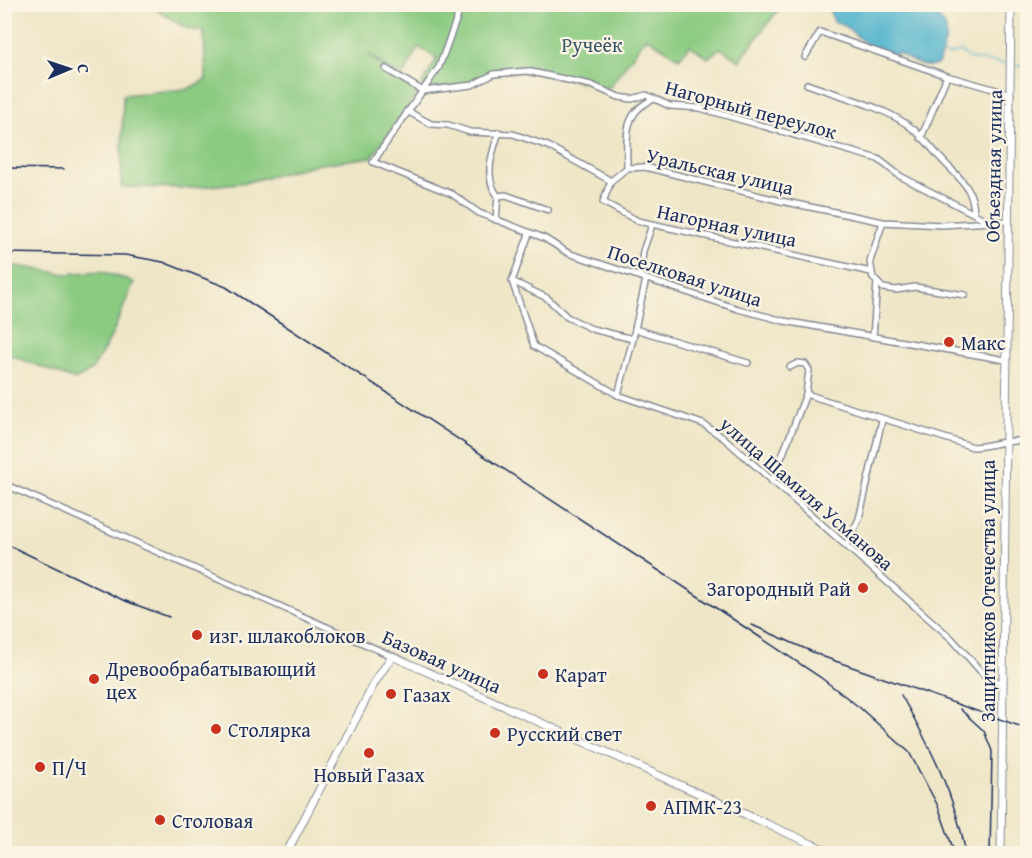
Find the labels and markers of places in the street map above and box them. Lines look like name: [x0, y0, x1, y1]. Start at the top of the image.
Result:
place label: Макс: [961, 328, 1006, 357]
marker: Макс: [942, 335, 956, 349]
place label: Загородный Рай: [707, 574, 851, 603]
marker: Загородный Рай: [856, 581, 870, 595]
place label: изг. шлакоблоков: [209, 621, 366, 650]
marker: изг. шлакоблоков: [190, 628, 204, 642]
place label: Древообрабатывающий цех: [105, 654, 316, 706]
place label: Карат: [555, 660, 607, 689]
marker: Карат: [536, 667, 550, 681]
marker: Древообрабатывающий цех: [87, 672, 101, 686]
place label: Газах: [403, 680, 451, 709]
marker: Газах: [384, 687, 398, 701]
place label: Столярка: [228, 715, 311, 744]
place label: Русский свет: [507, 719, 622, 748]
marker: Столярка: [209, 722, 223, 736]
marker: Русский свет: [488, 726, 502, 740]
marker: Новый Газах: [362, 746, 376, 760]
place label: П/Ч: [52, 753, 87, 782]
marker: П/Ч: [33, 760, 47, 774]
place label: Новый Газах: [313, 760, 425, 789]
place label: АПМК-23: [663, 792, 742, 821]
marker: АПМК-23: [644, 799, 658, 813]
place label: Столовая: [172, 806, 253, 835]
marker: Столовая: [153, 813, 167, 827]

